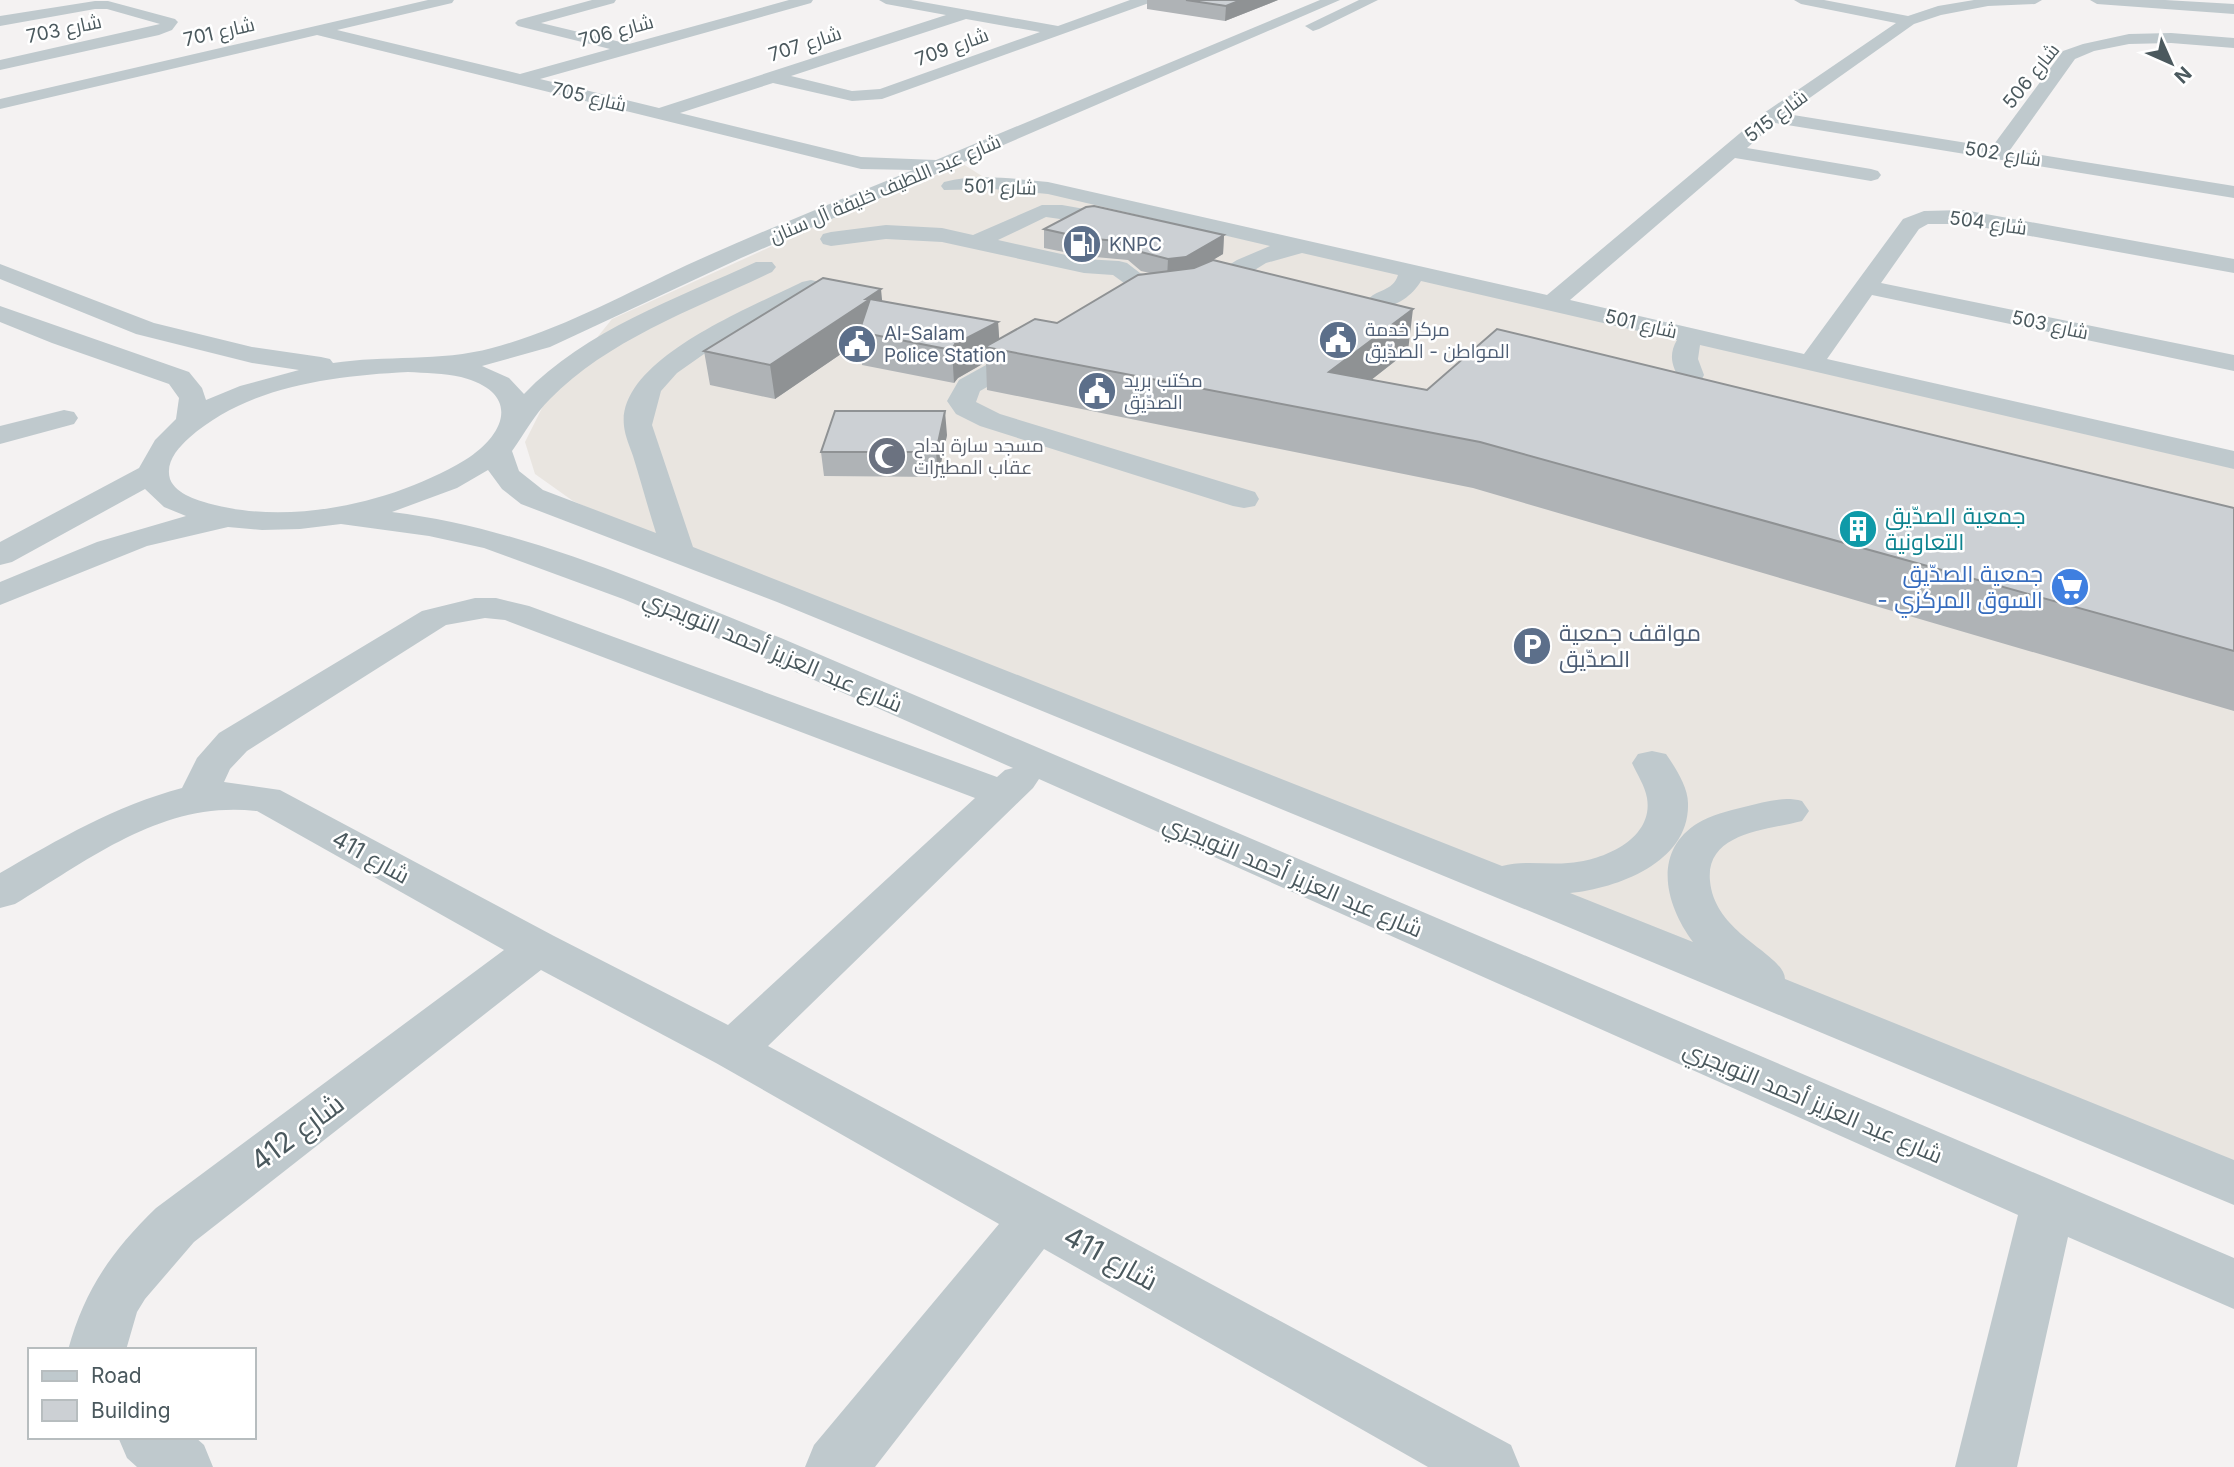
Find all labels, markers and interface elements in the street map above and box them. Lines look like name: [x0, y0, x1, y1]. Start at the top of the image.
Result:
street label: شارع 703: [24, 10, 104, 50]
street label: شارع 706: [576, 10, 656, 54]
street label: شارع 701: [181, 13, 257, 53]
street label: شارع 707: [766, 21, 845, 68]
street label: شارع 709: [912, 23, 993, 73]
north arrow: [2136, 28, 2206, 98]
street label: شارع 506: [1998, 39, 2066, 115]
text: N: [2169, 61, 2196, 88]
street label: شارع 705: [549, 77, 629, 119]
street label: شارع 515: [1740, 85, 1813, 149]
street label: شارع عبد اللطيف خليفة آل سنان: [766, 130, 1005, 250]
street label: شارع 502: [1963, 137, 2043, 173]
street label: شارع 501: [963, 174, 1037, 202]
street label: شارع 504: [1948, 206, 2028, 242]
fuel station icon: KNPC: [1061, 223, 1103, 265]
place label: KNPC: [1109, 233, 1162, 256]
street label: شارع 501: [1602, 305, 1679, 345]
street label: شارع 503: [2009, 306, 2090, 346]
place label: مركز خدمة المواطن - الصدّيق: [1365, 318, 1510, 364]
public building icon: مركز خدمة المواطن - الصدّيق: [1317, 319, 1359, 361]
place label: Al-Salam Police Station: [884, 322, 1007, 367]
public building icon: Al-Salam Police Station: [836, 323, 878, 365]
place label: مكتب بريد الصدّيق: [1124, 369, 1203, 415]
public building icon: مكتب بريد الصدّيق: [1076, 370, 1118, 412]
place label: مسجد سارة بداح عقاب المطيرات: [914, 434, 1044, 479]
mosque icon: مسجد سارة بداح عقاب المطيرات: [866, 435, 908, 477]
place label: جمعية الصدّيق التعاونية: [1885, 502, 2026, 556]
building icon: جمعية الصدّيق التعاونية: [1837, 508, 1879, 550]
place label: جمعية الصدّيق - السوق المركزي: [1877, 560, 2043, 618]
supermarket icon: جمعية الصدّيق - السوق المركزي: [2049, 566, 2091, 608]
street label: شارع عبد العزيز أحمد التويجري: [638, 583, 907, 722]
place label: مواقف جمعية الصدّيق: [1559, 619, 1701, 673]
parking icon: مواقف جمعية الصدّيق: [1511, 625, 1553, 667]
street label: شارع عبد العزيز أحمد التويجري: [1158, 808, 1427, 947]
street label: شارع 411: [326, 824, 415, 891]
street label: شارع عبد العزيز أحمد التويجري: [1678, 1034, 1947, 1173]
street label: شارع 412: [244, 1086, 352, 1180]
street label: شارع 411: [1057, 1218, 1164, 1299]
legend: [28, 1348, 256, 1439]
text: Road: [91, 1363, 142, 1388]
text: Building: [91, 1398, 171, 1423]

